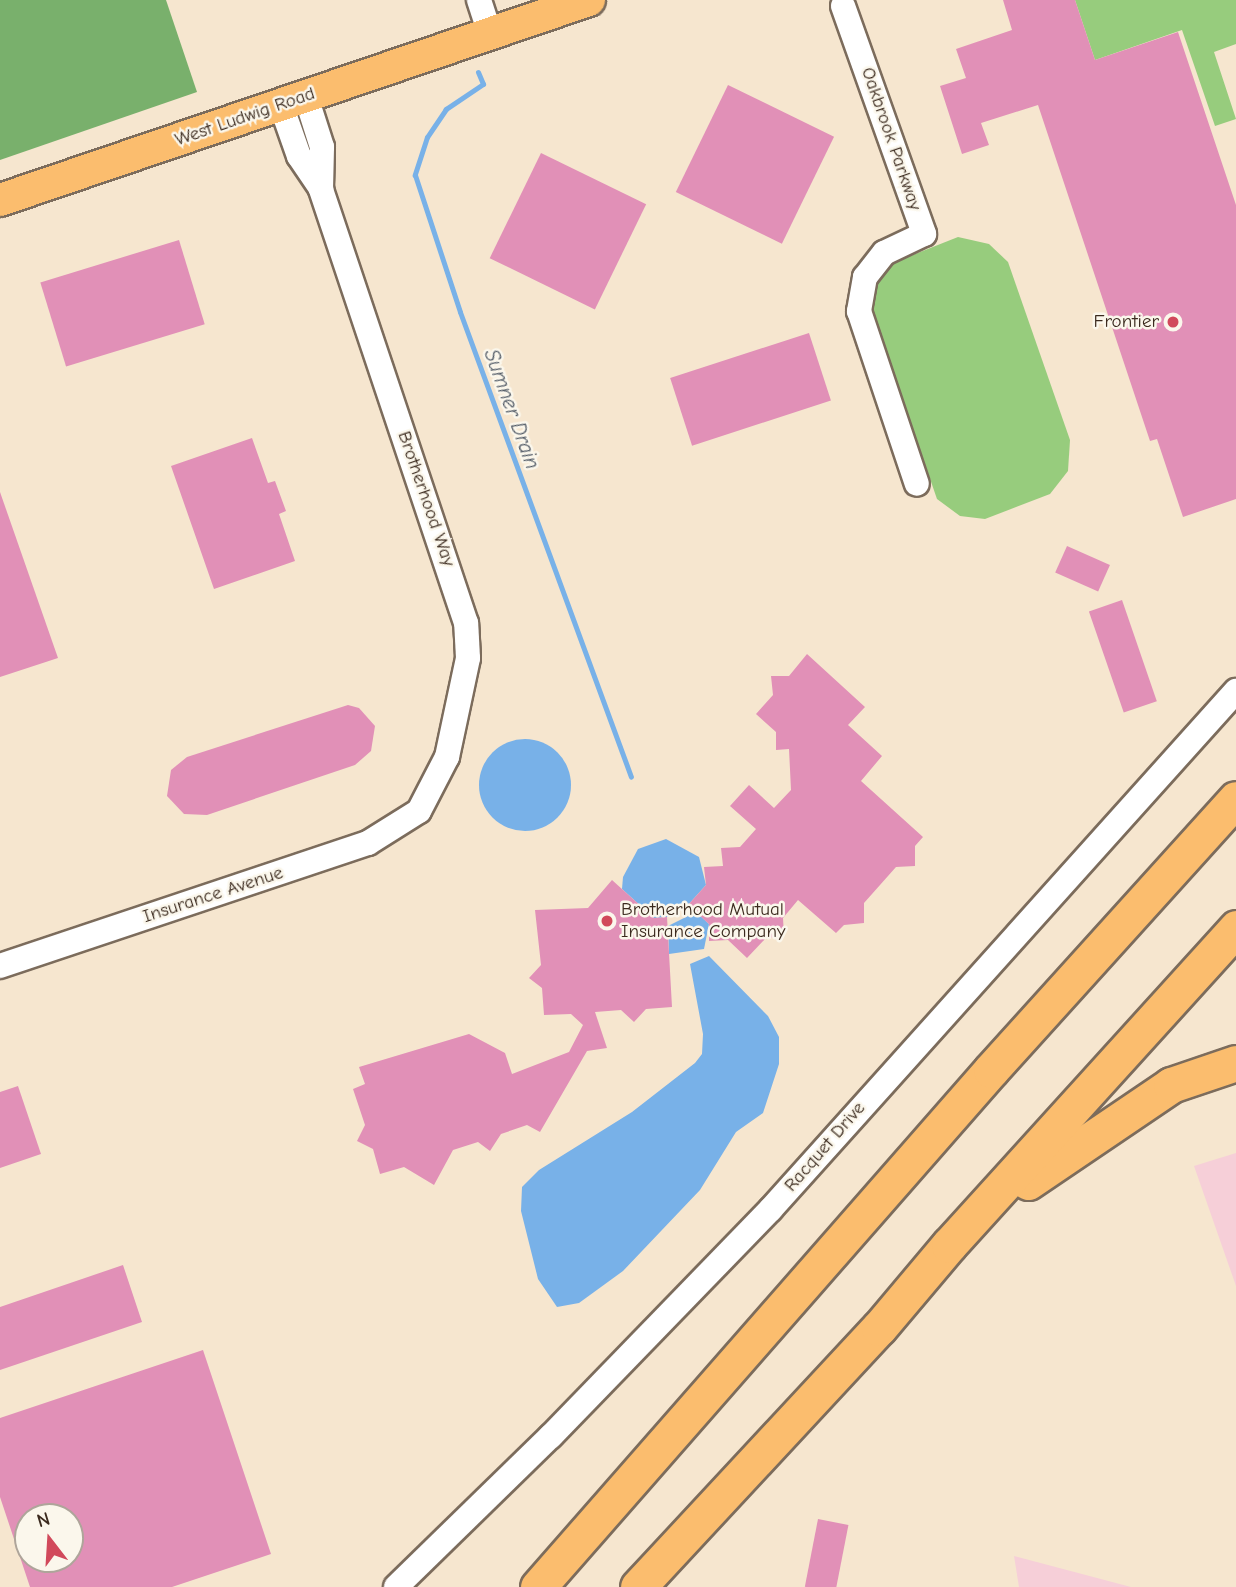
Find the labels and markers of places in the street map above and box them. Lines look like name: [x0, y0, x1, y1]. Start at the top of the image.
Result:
place label: Frontier: [1093, 311, 1159, 333]
marker: Frontier: [1165, 314, 1181, 330]
place label: Brotherhood Mutual Insurance Company: [621, 899, 785, 943]
marker: Brotherhood Mutual Insurance Company: [599, 913, 615, 929]

